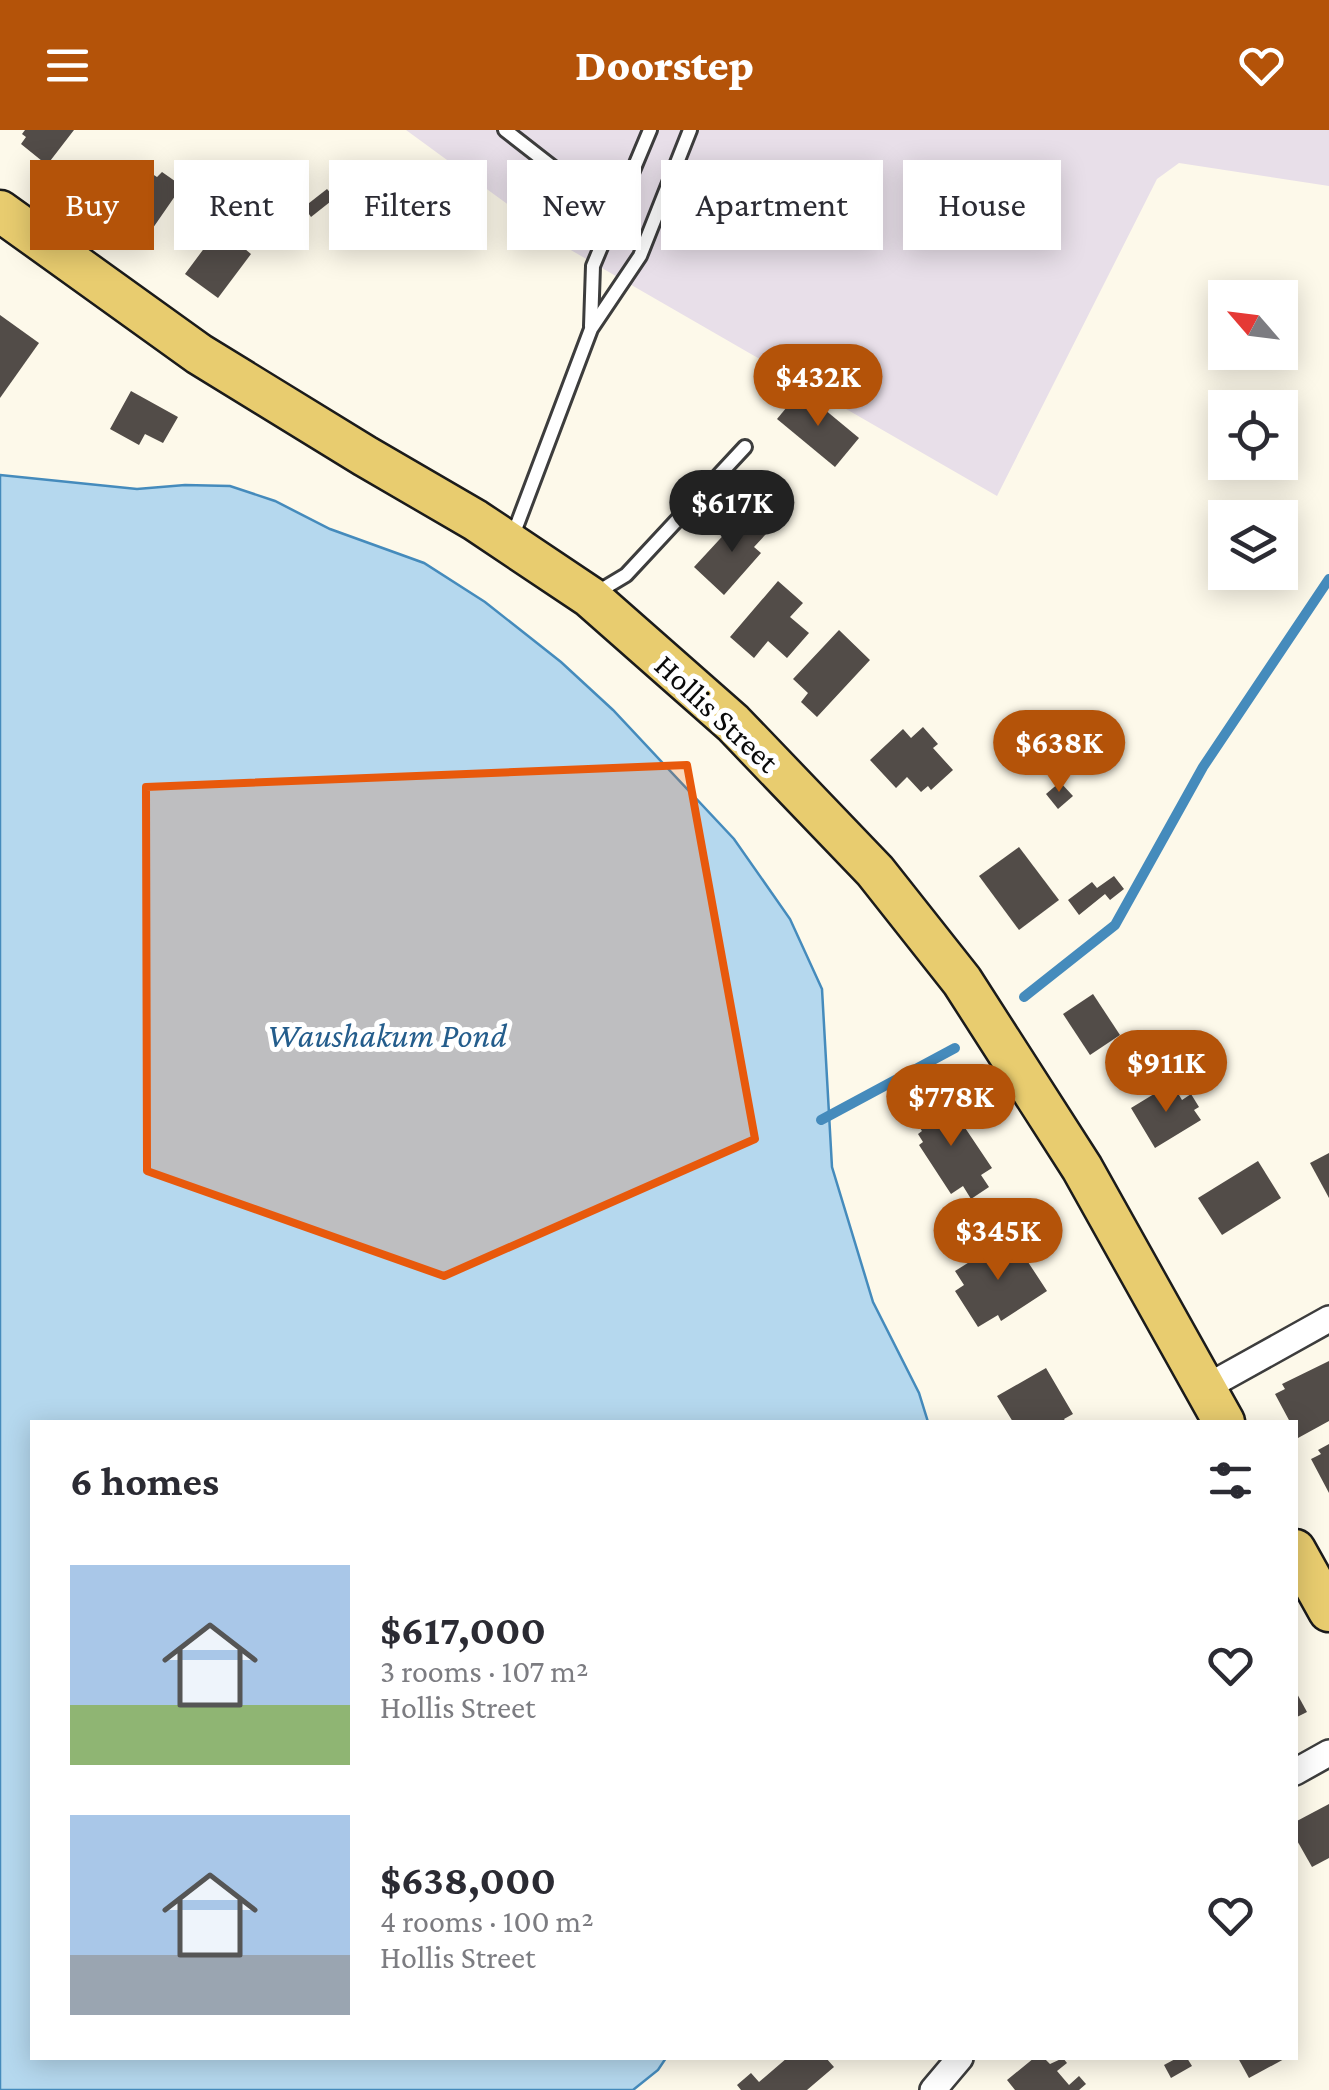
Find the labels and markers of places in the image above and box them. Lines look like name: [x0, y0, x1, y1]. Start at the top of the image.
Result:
pin: $432K: [748, 344, 888, 429]
pin: $617K: [662, 470, 802, 555]
pin: $638K: [989, 710, 1129, 795]
pin: $911K: [1096, 1030, 1236, 1115]
pin: $778K: [881, 1064, 1021, 1149]
pin: $345K: [928, 1198, 1068, 1283]

